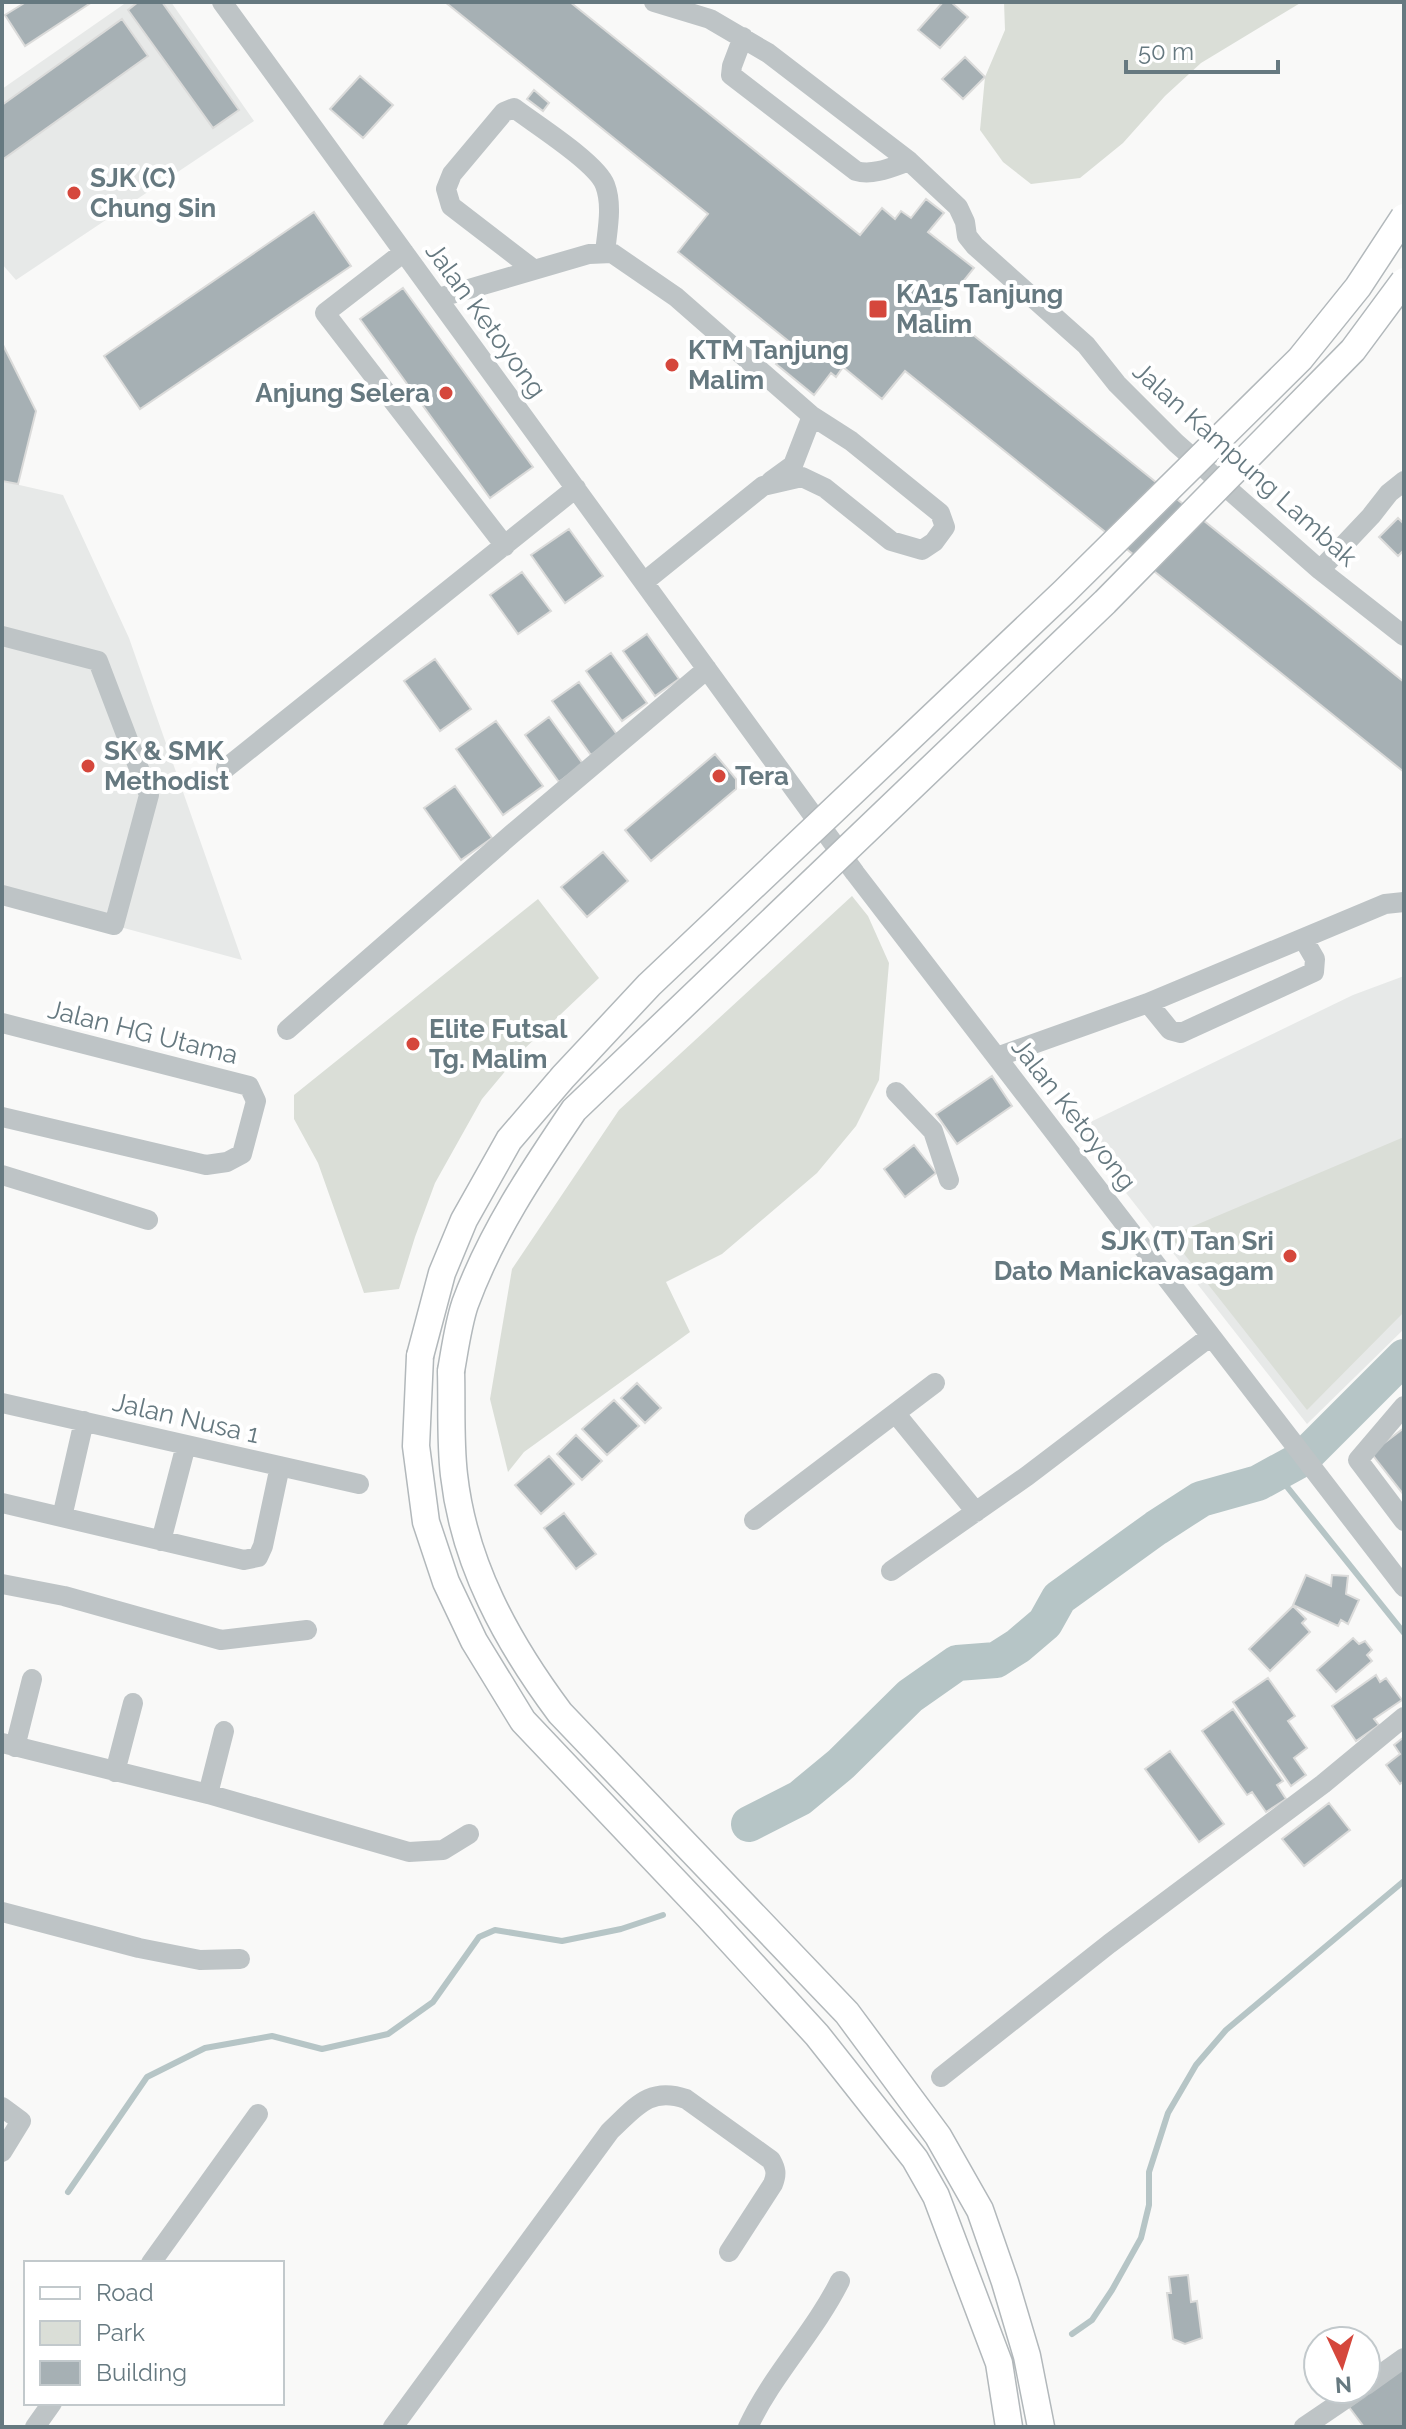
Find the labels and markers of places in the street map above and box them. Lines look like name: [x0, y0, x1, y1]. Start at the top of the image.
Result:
place label: SJK (C) Chung Sin: [90, 163, 216, 223]
marker: SJK (C) Chung Sin: [65, 184, 83, 202]
place label: KA15 Tanjung Malim: [896, 279, 1063, 339]
marker: KA15 Tanjung Malim: [867, 298, 889, 320]
place label: KTM Tanjung Malim: [688, 335, 849, 395]
marker: KTM Tanjung Malim: [663, 356, 681, 374]
place label: Anjung Selera: [255, 378, 430, 408]
marker: Anjung Selera: [437, 384, 455, 402]
place label: SK & SMK Methodist: [104, 736, 229, 796]
marker: SK & SMK Methodist: [79, 757, 97, 775]
place label: Tera: [735, 761, 789, 791]
marker: Tera: [710, 767, 728, 785]
place label: Elite Futsal Tg. Malim: [429, 1014, 568, 1074]
marker: Elite Futsal Tg. Malim: [404, 1035, 422, 1053]
place label: SJK (T) Tan Sri Dato Manickavasagam: [994, 1226, 1274, 1286]
marker: SJK (T) Tan Sri Dato Manickavasagam: [1281, 1247, 1299, 1265]

